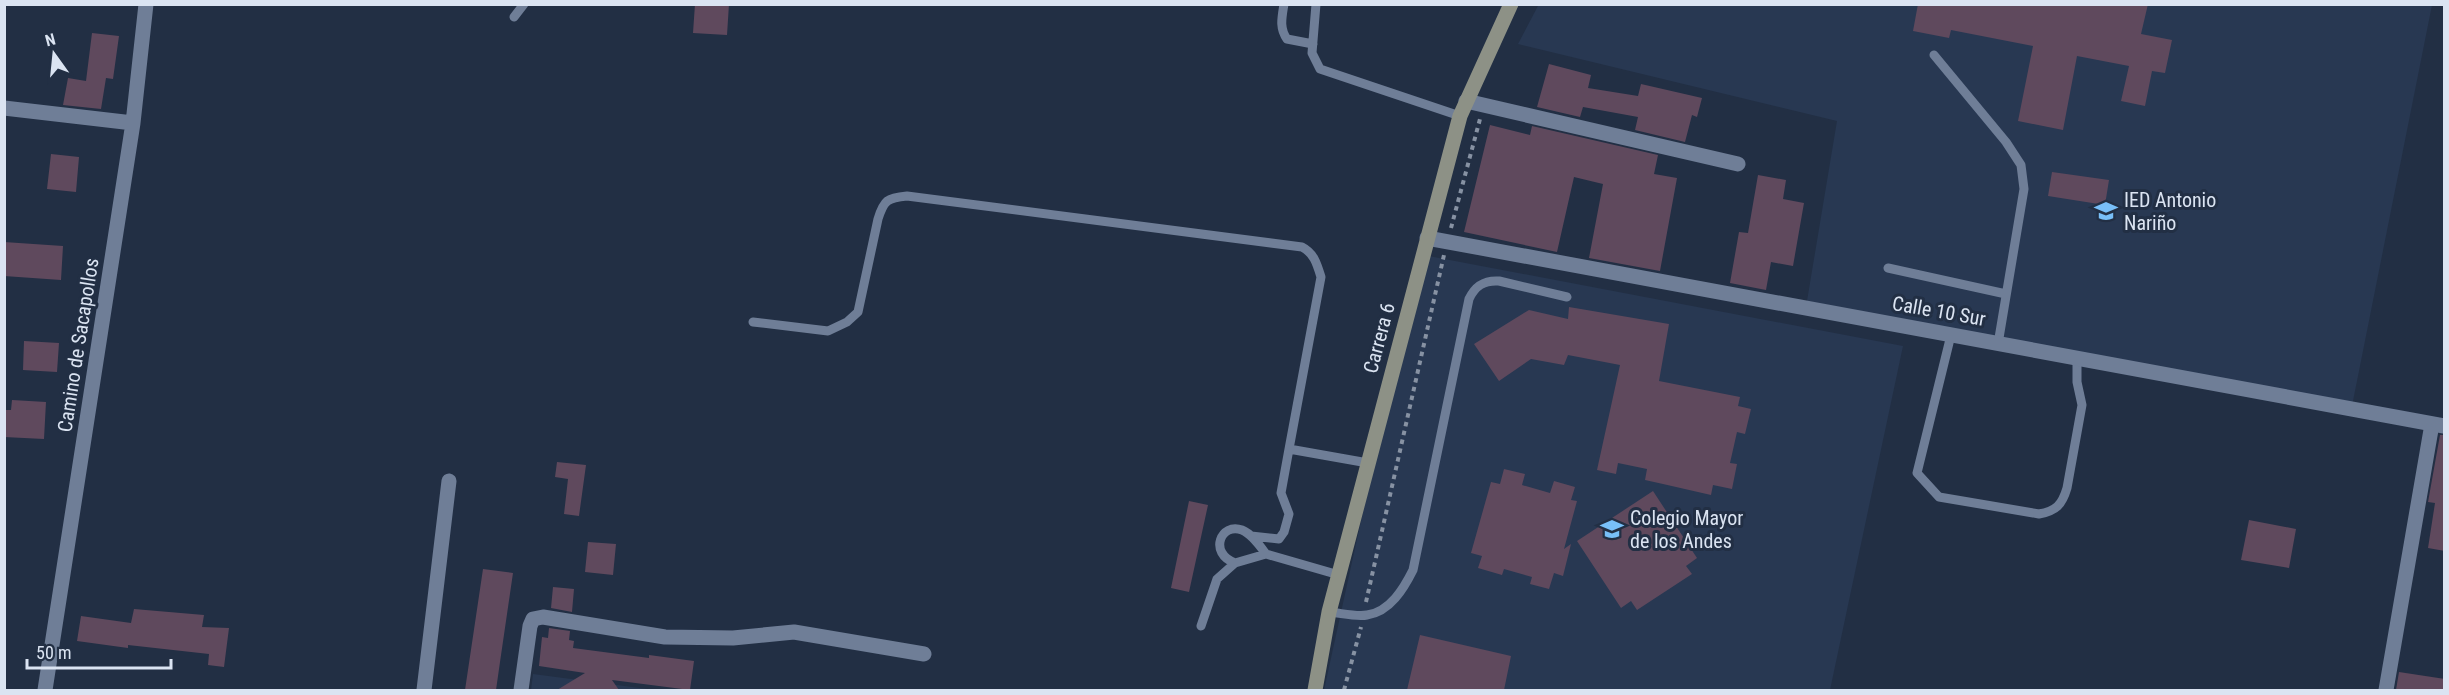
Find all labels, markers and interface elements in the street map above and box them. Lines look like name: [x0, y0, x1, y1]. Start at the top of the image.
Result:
north arrow: [24, 24, 84, 84]
text: N: [43, 30, 57, 50]
place label: IED Antonio Nariño: [2124, 188, 2216, 235]
school or university icon: IED Antonio Nariño: [2093, 198, 2119, 224]
street label: Camino de Sacapollos: [52, 256, 104, 434]
street label: Calle 10 Sur: [1890, 291, 1988, 331]
street label: Carrera 6: [1358, 300, 1400, 376]
place label: Colegio Mayor de los Andes: [1630, 506, 1743, 553]
school or university icon: Colegio Mayor de los Andes: [1599, 516, 1625, 542]
scale bar: [27, 632, 171, 670]
text: 50 m: [36, 642, 71, 663]

